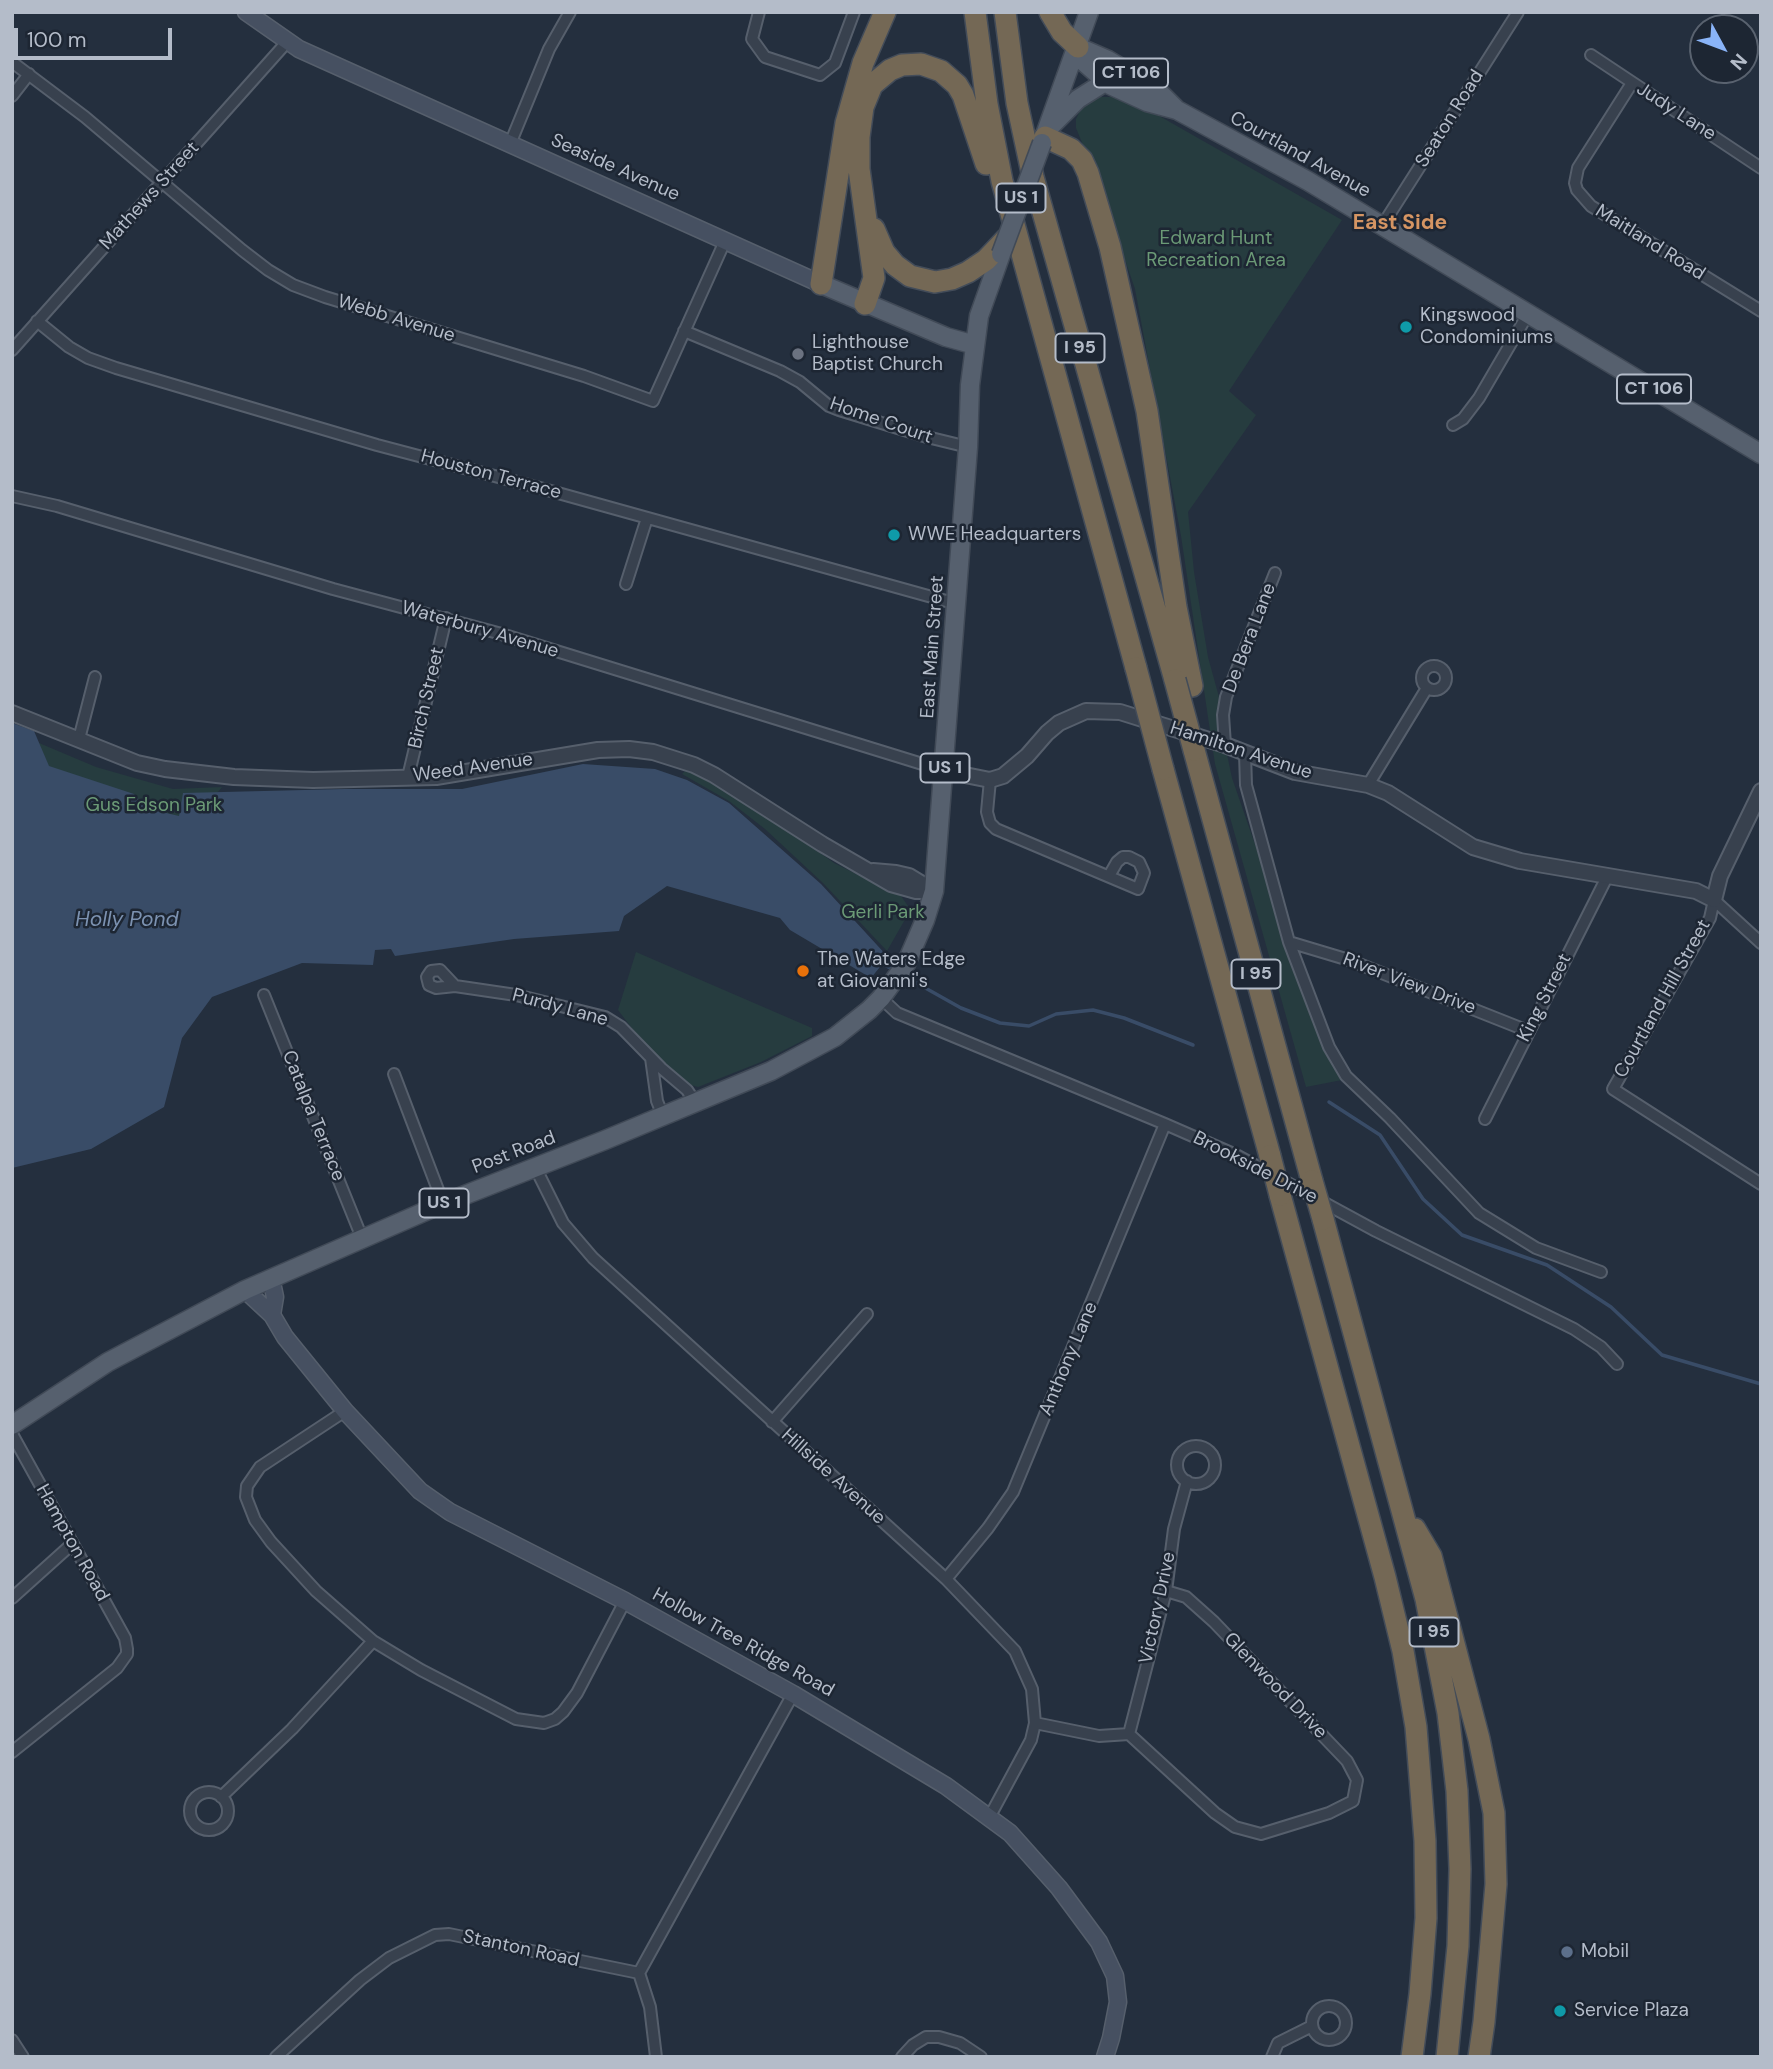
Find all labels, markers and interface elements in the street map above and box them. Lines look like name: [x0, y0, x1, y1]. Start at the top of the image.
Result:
scale bar: [18, 14, 175, 58]
north arrow: [1689, 14, 1759, 84]
text: 100 m: [27, 26, 87, 54]
text: N: [1725, 48, 1753, 75]
road number: CT 106: [1094, 58, 1168, 88]
street label: Seaton Road: [1411, 66, 1489, 172]
street label: Judy Lane: [1632, 78, 1720, 146]
street label: Courtland Avenue: [1226, 107, 1374, 203]
street label: Seaside Avenue: [547, 129, 683, 207]
street label: Mathews Street: [95, 137, 205, 255]
road number: US 1: [996, 183, 1046, 212]
street label: Maitland Road: [1591, 200, 1709, 286]
district label: East Side: [1353, 210, 1447, 236]
park label: Edward Hunt Recreation Area: [1146, 228, 1286, 272]
street label: Webb Avenue: [335, 290, 457, 348]
place label: Kingswood Condominiums: [1420, 305, 1553, 349]
marker: Kingswood Condominiums: [1398, 319, 1414, 335]
place label: Lighthouse Baptist Church: [812, 332, 943, 376]
road number: I 95: [1056, 334, 1104, 362]
marker: Lighthouse Baptist Church: [790, 346, 806, 362]
road number: CT 106: [1617, 374, 1691, 404]
street label: Home Court: [827, 393, 935, 449]
street label: Houston Terrace: [418, 445, 564, 505]
place label: WWE Headquarters: [908, 524, 1081, 546]
marker: WWE Headquarters: [886, 527, 902, 543]
street label: East Main Street: [917, 575, 949, 719]
street label: De Bera Lane: [1219, 580, 1281, 696]
street label: Waterbury Avenue: [399, 597, 561, 663]
street label: Birch Street: [404, 645, 450, 751]
street label: Hamilton Avenue: [1167, 717, 1315, 785]
street label: Weed Avenue: [412, 748, 534, 788]
road number: US 1: [920, 754, 970, 782]
park label: Gus Edson Park: [86, 795, 222, 817]
park label: Gerli Park: [841, 902, 925, 924]
water label: Holly Pond: [75, 907, 179, 933]
street label: Courtland Hill Street: [1610, 916, 1716, 1082]
street label: River View Drive: [1339, 948, 1479, 1020]
place label: The Waters Edge at Giovanni's: [817, 949, 965, 993]
street label: King Street: [1513, 950, 1577, 1046]
road number: I 95: [1232, 959, 1280, 988]
marker: The Waters Edge at Giovanni's: [795, 963, 811, 979]
street label: Purdy Lane: [510, 984, 610, 1032]
street label: Catalpa Terrace: [276, 1047, 350, 1185]
street label: Post Road: [469, 1127, 559, 1179]
street label: Brookside Drive: [1189, 1127, 1321, 1209]
road number: US 1: [420, 1188, 468, 1218]
street label: Anthony Lane: [1035, 1299, 1103, 1419]
street label: Hillside Avenue: [776, 1424, 890, 1530]
street label: Hampton Road: [30, 1480, 114, 1606]
street label: Victory Drive: [1135, 1550, 1181, 1666]
street label: Hollow Tree Ridge Road: [648, 1584, 838, 1702]
road number: I 95: [1410, 1618, 1458, 1646]
street label: Glenwood Drive: [1219, 1628, 1331, 1744]
street label: Stanton Road: [461, 1926, 581, 1972]
place label: Mobil: [1581, 1941, 1629, 1963]
marker: Mobil: [1559, 1944, 1575, 1960]
place label: Service Plaza: [1574, 2000, 1689, 2022]
marker: Service Plaza: [1552, 2003, 1568, 2019]

